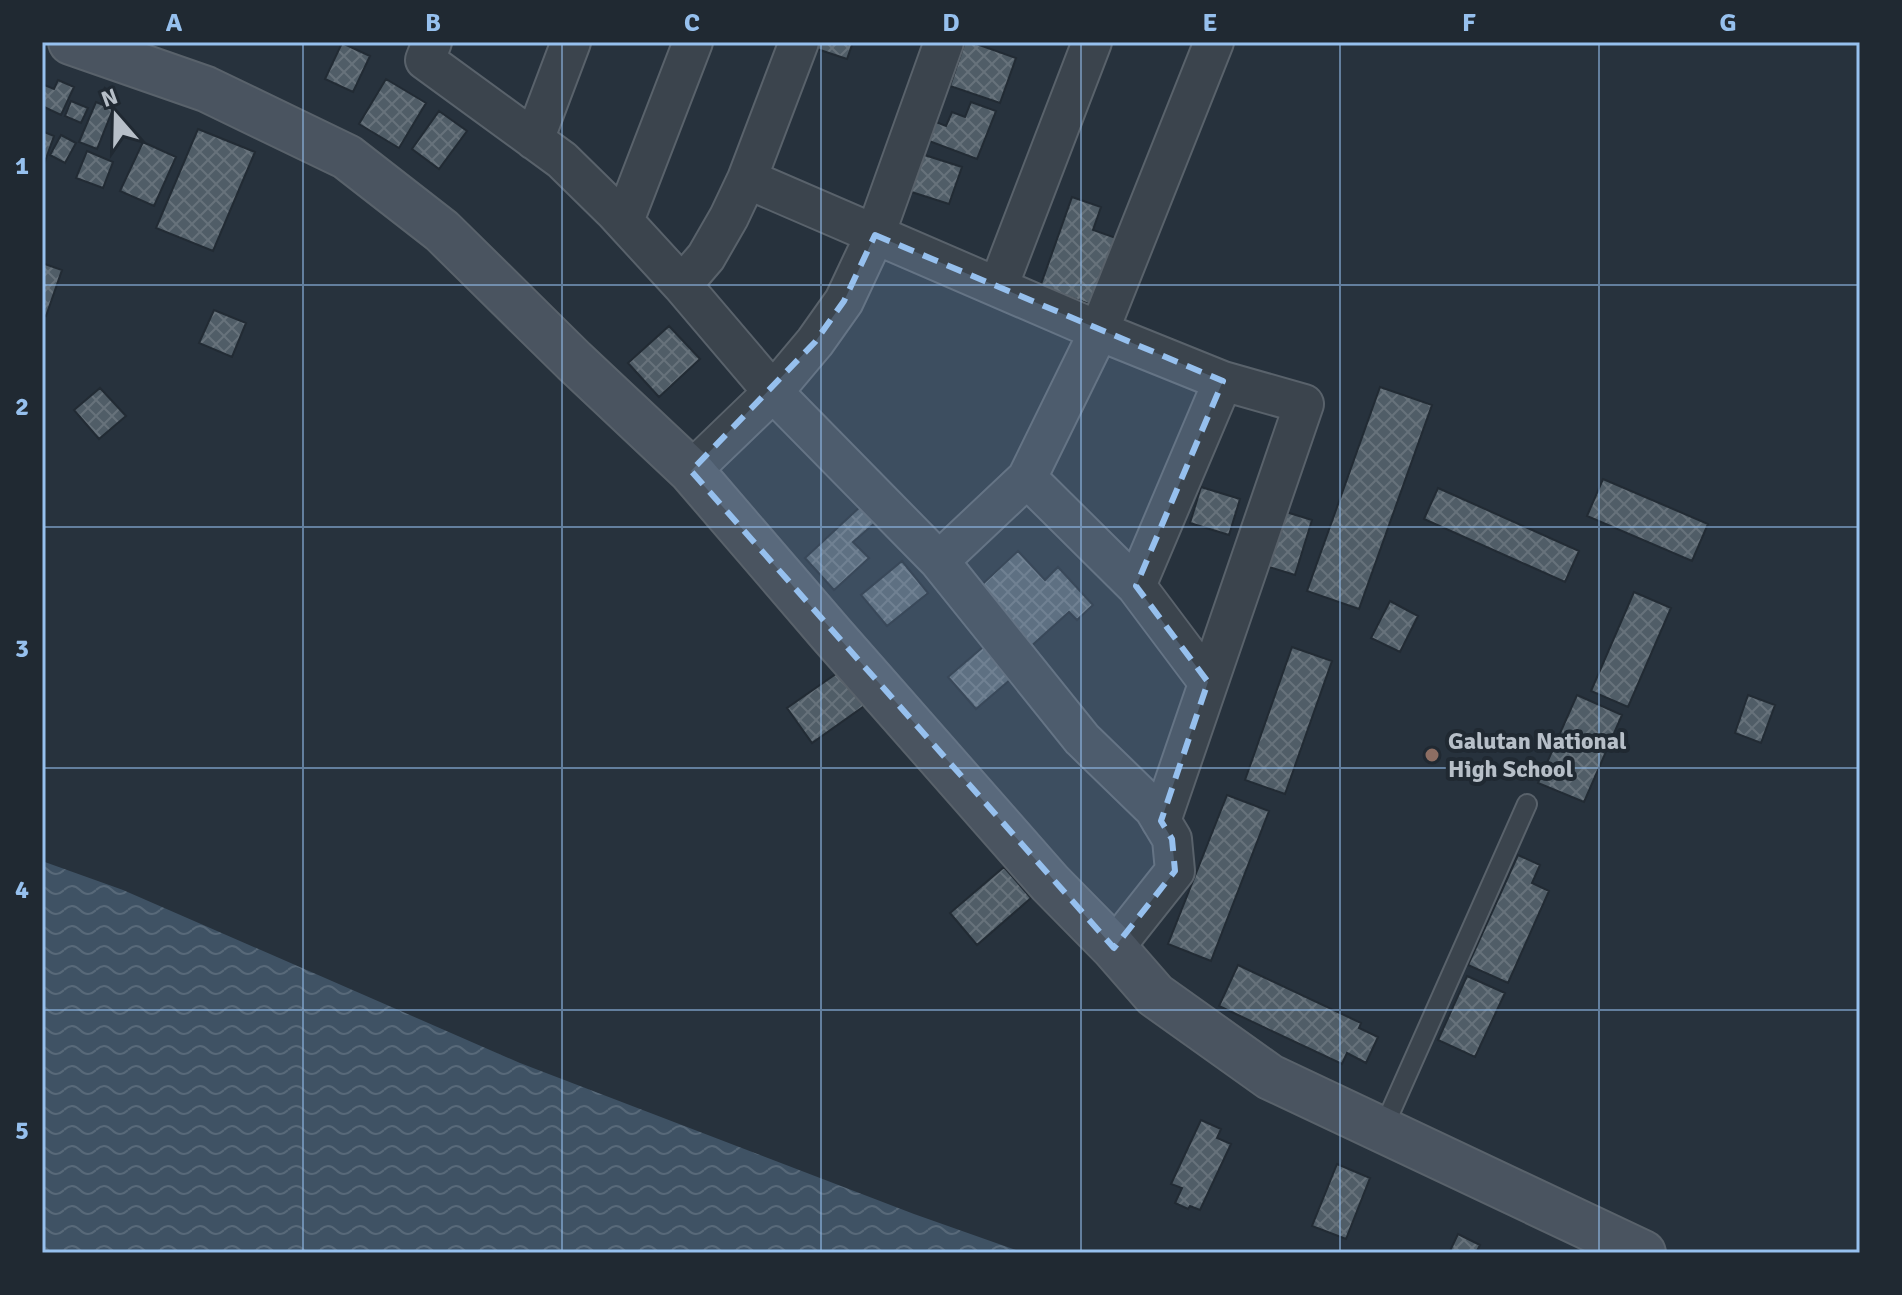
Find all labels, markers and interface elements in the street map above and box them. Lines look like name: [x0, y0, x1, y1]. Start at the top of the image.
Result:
text: A: [166, 7, 183, 39]
text: B: [425, 7, 441, 39]
text: C: [684, 7, 700, 39]
text: D: [942, 7, 960, 39]
text: E: [1203, 7, 1217, 39]
text: F: [1462, 7, 1476, 39]
text: G: [1719, 7, 1737, 39]
north arrow: [76, 76, 156, 156]
text: N: [98, 82, 121, 113]
text: 1: [15, 150, 29, 182]
text: 2: [15, 391, 29, 423]
text: 3: [15, 633, 29, 665]
place label: Galutan National High School: [1448, 726, 1627, 784]
marker: Galutan National High School: [1423, 746, 1441, 764]
text: 4: [15, 874, 29, 906]
text: 5: [15, 1115, 29, 1147]

